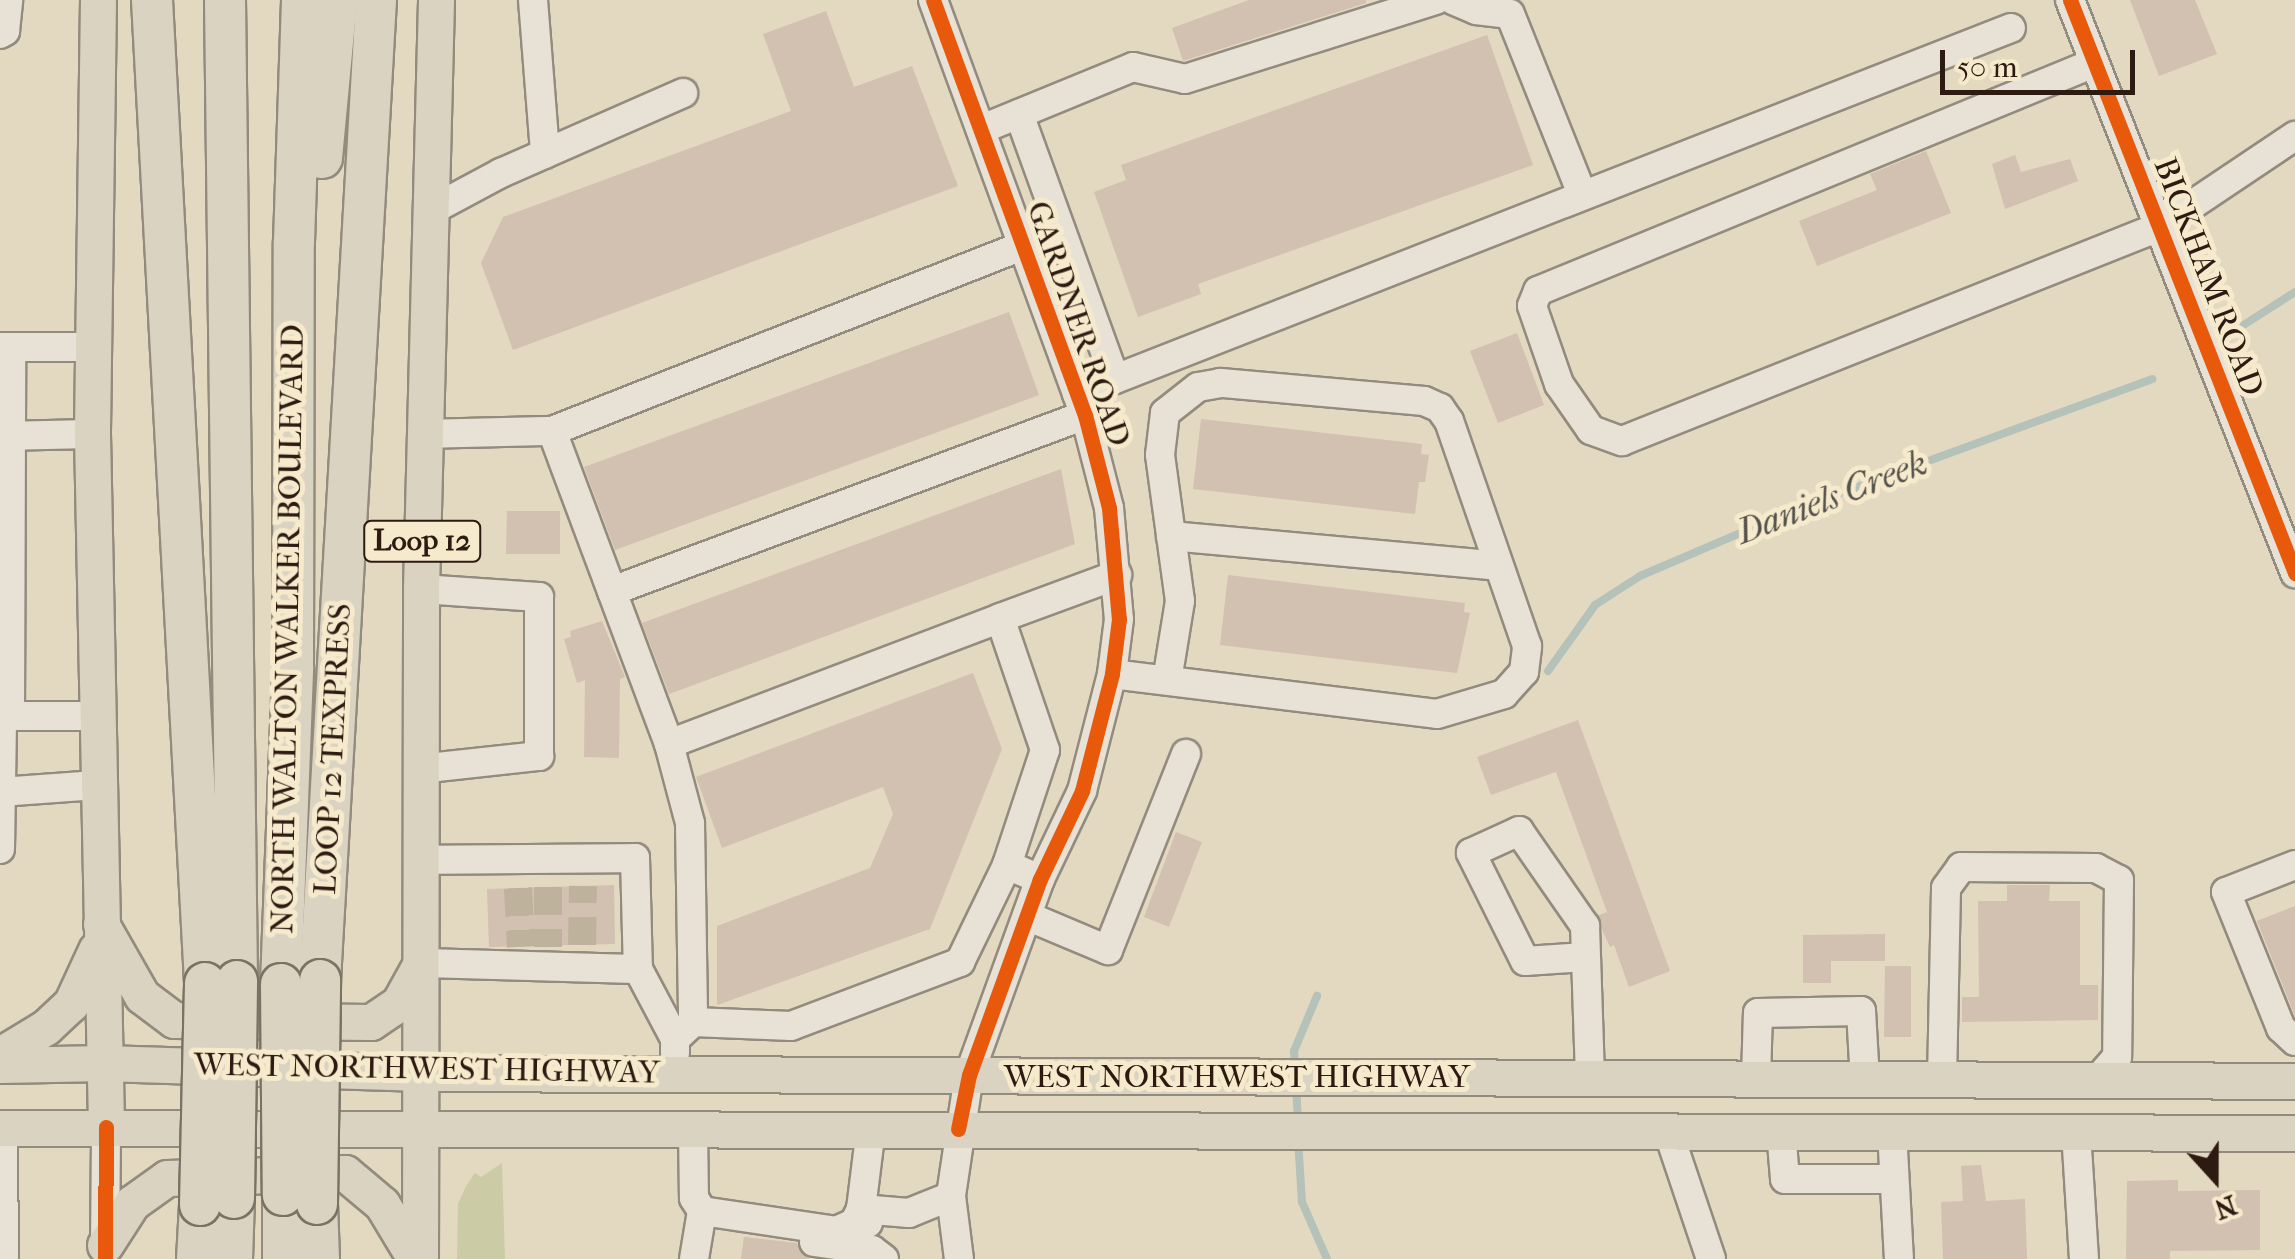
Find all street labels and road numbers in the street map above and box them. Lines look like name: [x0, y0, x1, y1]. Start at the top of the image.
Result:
street label: BICKHAM ROAD: [2145, 152, 2271, 402]
street label: GARDNER ROAD: [1018, 196, 1138, 452]
street label: NORTH WALTON WALKER BOULEVARD: [263, 324, 313, 934]
road number: Loop 12: [362, 516, 482, 566]
street label: LOOP 12 TEXPRESS: [306, 602, 360, 896]
street label: WEST NORTHWEST HIGHWAY: [194, 1046, 660, 1092]
street label: WEST NORTHWEST HIGHWAY: [1004, 1058, 1470, 1096]

